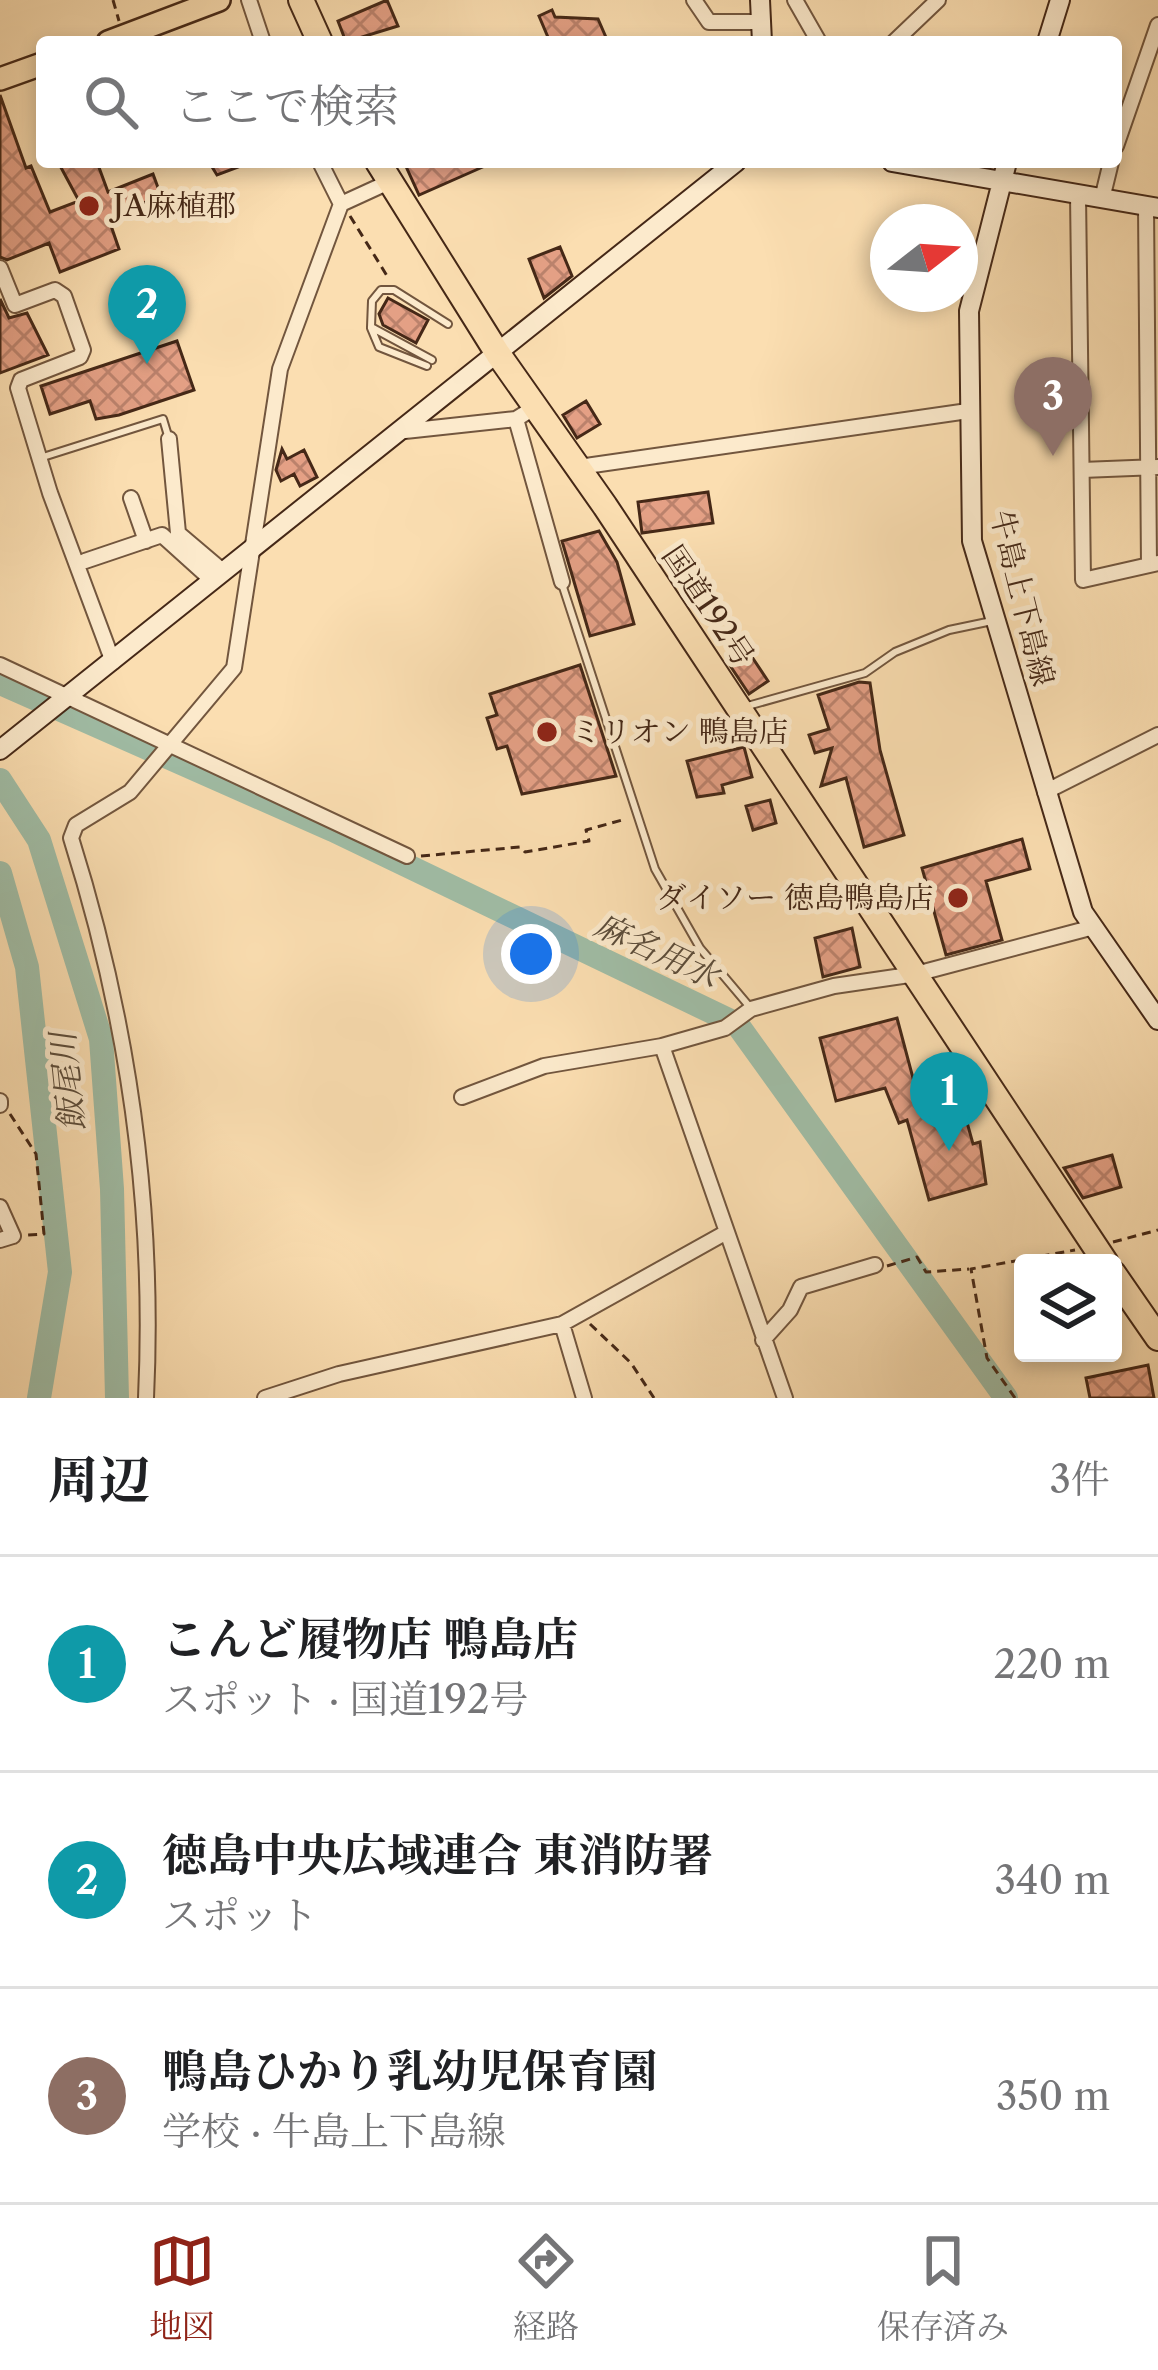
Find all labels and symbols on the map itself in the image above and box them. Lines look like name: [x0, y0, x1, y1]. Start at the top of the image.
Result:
place label: JA麻植郡: [109, 187, 236, 224]
marker: JA麻植郡: [76, 193, 102, 219]
north arrow: [870, 204, 978, 312]
pin: 2: [108, 265, 186, 364]
pin: 3: [1014, 357, 1092, 456]
street label: 牛島上下島線: [983, 506, 1062, 690]
street label: 国道192号: [655, 538, 762, 673]
place label: ミリオン 鴨島店: [571, 713, 789, 750]
marker: ミリオン 鴨島店: [534, 719, 560, 745]
place label: ダイソー 徳島鴨島店: [657, 879, 934, 916]
marker: ダイソー 徳島鴨島店: [945, 885, 971, 911]
water label: 麻名用水: [588, 904, 728, 998]
your location: [501, 924, 561, 984]
water label: 飯尾川: [42, 1028, 93, 1133]
pin: 1: [910, 1052, 988, 1151]

